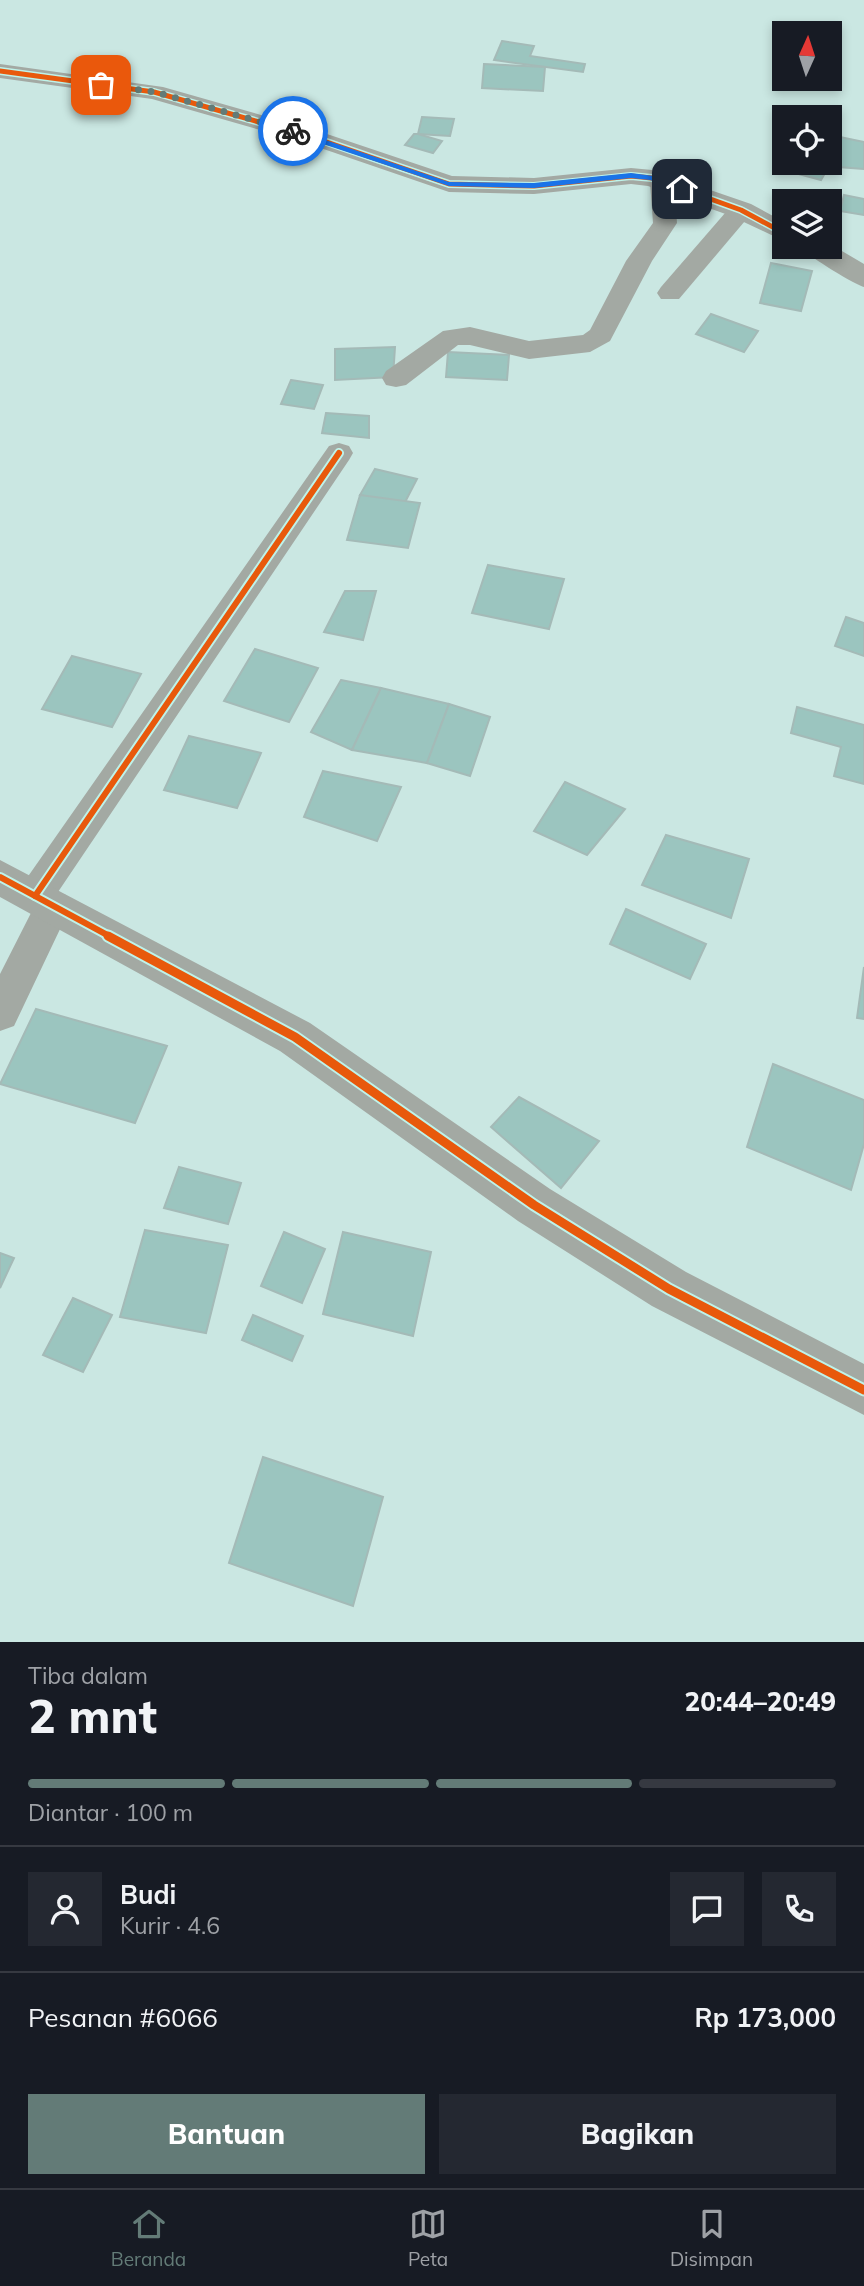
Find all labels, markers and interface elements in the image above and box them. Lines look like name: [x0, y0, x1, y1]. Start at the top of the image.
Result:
north arrow: [772, 21, 842, 91]
map controls: [772, 21, 842, 259]
pin: [71, 55, 131, 115]
icon: bag: [82, 66, 120, 104]
courier: [258, 96, 328, 166]
button: locate: [772, 105, 842, 175]
icon: bike: [274, 112, 312, 150]
pin: [652, 159, 712, 219]
icon: home: [663, 170, 701, 208]
button: layers: [772, 189, 842, 259]
text: Tiba dalam: [28, 1661, 148, 1690]
text: 20:44–20:49: [685, 1685, 836, 1718]
text: 2 mnt: [28, 1687, 157, 1745]
text: Diantar · 100 m: [28, 1798, 193, 1827]
button: person: [28, 1872, 102, 1946]
button: chat: [670, 1872, 744, 1946]
button: phone: [762, 1872, 836, 1946]
text: Budi: [120, 1878, 176, 1911]
text: Kurir · 4.6: [120, 1911, 220, 1940]
text: Pesanan #6066: [28, 2001, 218, 2034]
text: Rp 173,000: [694, 2001, 836, 2034]
button: Bantuan: [28, 2094, 425, 2174]
button: Bagikan: [439, 2094, 836, 2174]
tab: Beranda: [111, 2205, 186, 2271]
tab: Peta: [408, 2205, 448, 2271]
tab: Disimpan: [670, 2205, 753, 2271]

